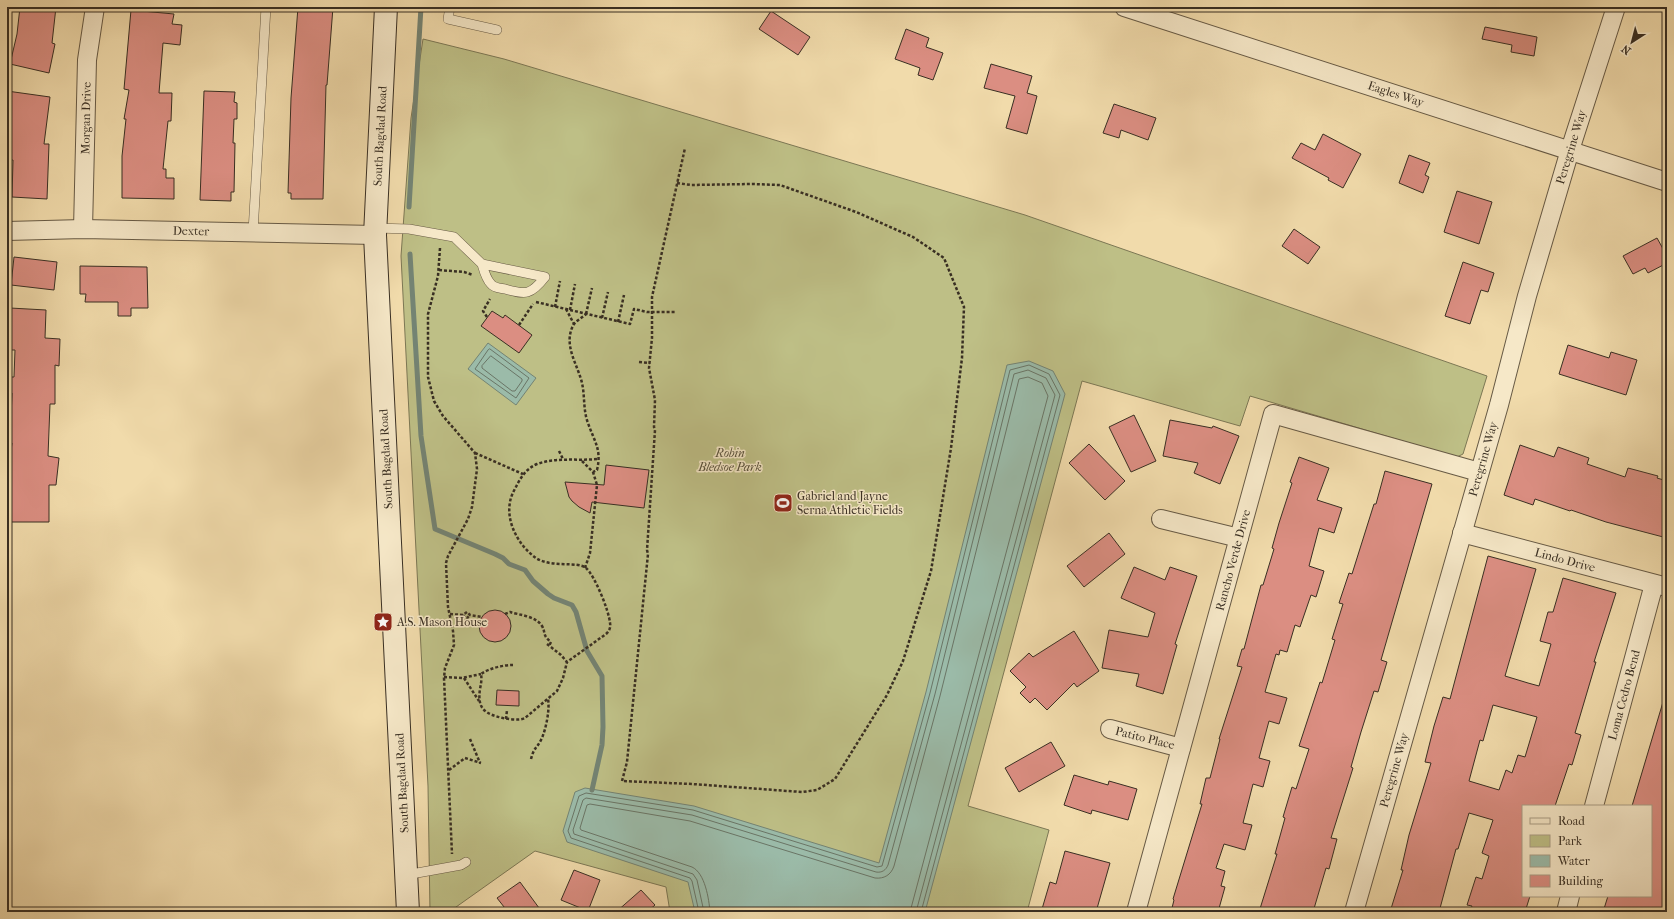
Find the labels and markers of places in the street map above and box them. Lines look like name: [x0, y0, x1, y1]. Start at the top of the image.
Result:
place label: Gabriel and Jayne Serna Athletic Fields: [797, 489, 903, 517]
sports icon: Gabriel and Jayne Serna Athletic Fields: [772, 492, 794, 514]
place icon: A.S. Mason House: [372, 611, 394, 633]
place label: A.S. Mason House: [396, 615, 487, 629]

